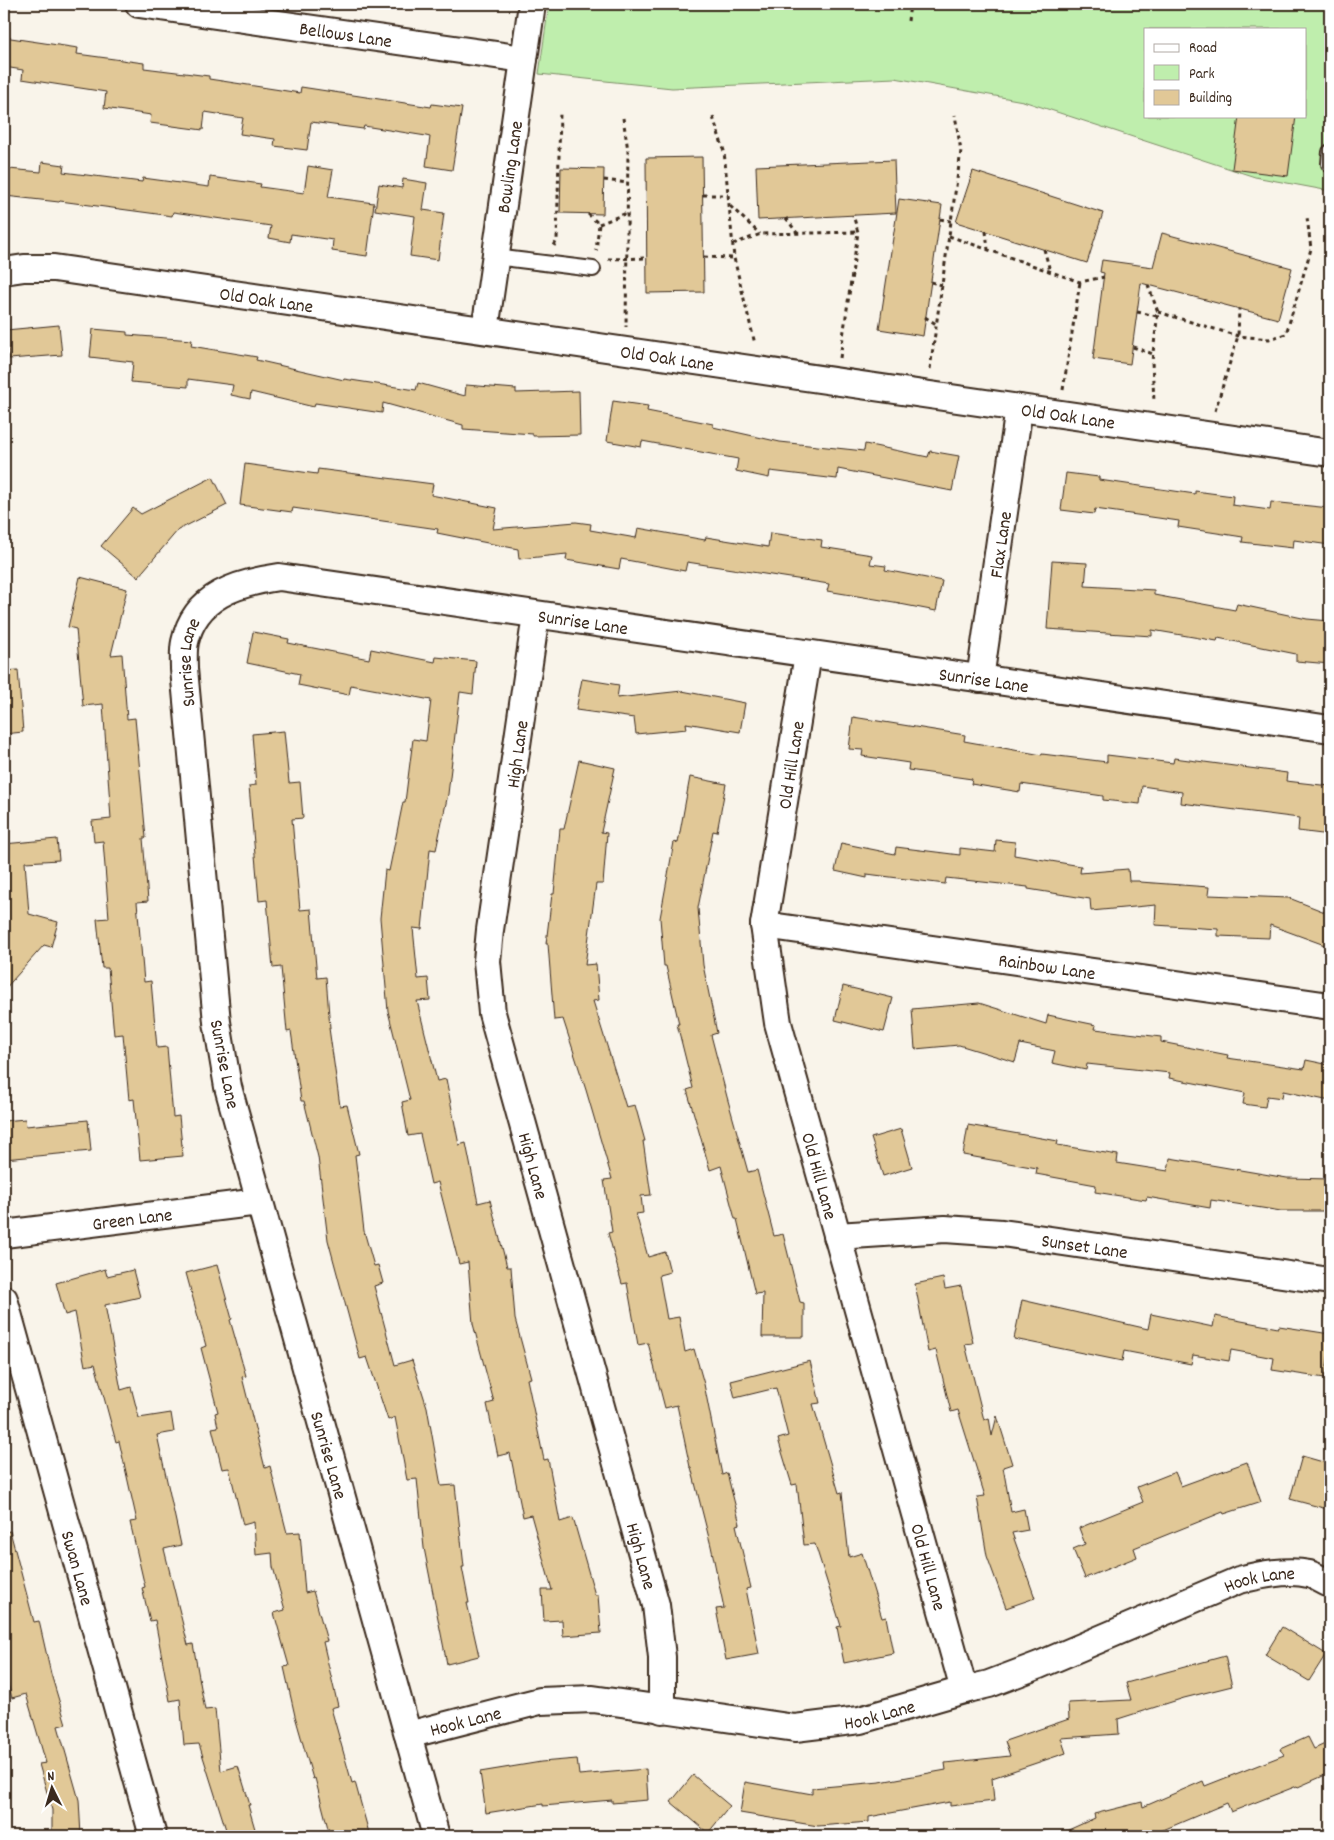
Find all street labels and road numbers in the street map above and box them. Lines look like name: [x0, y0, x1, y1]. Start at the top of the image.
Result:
street label: Bellows Lane: [297, 17, 394, 57]
street label: Bowling Lane: [492, 119, 532, 215]
street label: Old Oak Lane: [217, 282, 315, 322]
street label: Old Oak Lane: [618, 340, 716, 381]
street label: Old Oak Lane: [1019, 398, 1116, 439]
street label: Flax Lane: [985, 510, 1021, 580]
street label: Sunrise Lane: [536, 605, 629, 644]
street label: Sunrise Lane: [174, 614, 209, 708]
street label: Sunrise Lane: [937, 663, 1030, 702]
street label: High Lane: [501, 719, 538, 790]
street label: Old Hill Lane: [773, 719, 814, 812]
street label: Rainbow Lane: [996, 949, 1097, 989]
street label: Sunrise Lane: [201, 1018, 244, 1112]
street label: High Lane: [509, 1130, 553, 1203]
street label: Old Hill Lane: [792, 1130, 842, 1223]
street label: Green Lane: [91, 1203, 174, 1240]
street label: Sunset Lane: [1039, 1229, 1129, 1268]
street label: Sunrise Lane: [301, 1409, 352, 1503]
street label: High Lane: [617, 1520, 661, 1593]
street label: Old Hill Lane: [901, 1521, 951, 1614]
street label: Swan Lane: [52, 1528, 98, 1609]
street label: Hook Lane: [1220, 1562, 1295, 1602]
street label: Hook Lane: [843, 1695, 919, 1739]
street label: Hook Lane: [427, 1702, 505, 1746]

